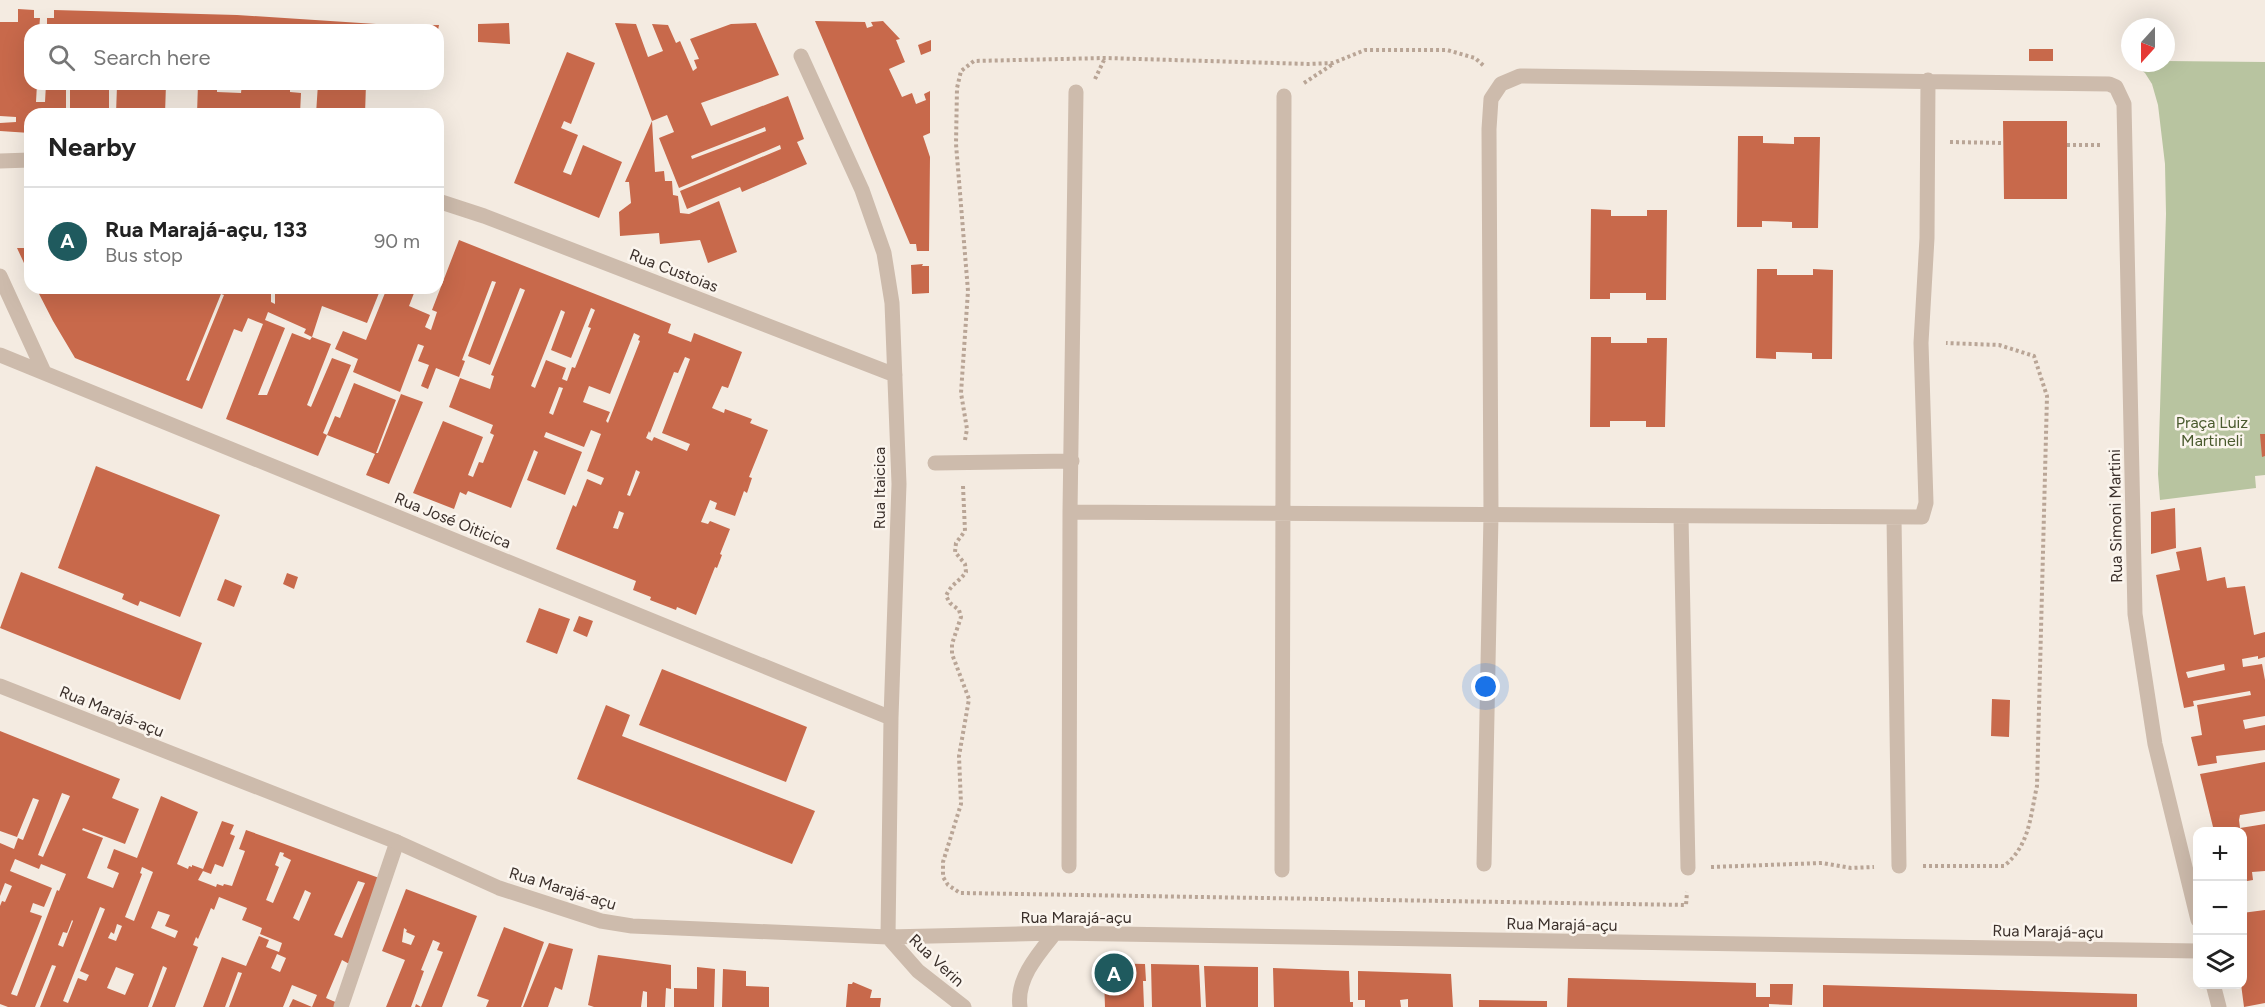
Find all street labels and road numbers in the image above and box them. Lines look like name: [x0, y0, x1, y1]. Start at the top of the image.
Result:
street label: Rua Custoias: [627, 245, 721, 296]
street label: Rua Itaicica: [870, 447, 889, 529]
street label: Rua Simoni Martini: [2105, 449, 2126, 583]
street label: Rua José Oiticica: [392, 488, 514, 552]
street label: Rua Marajá-açu: [57, 682, 167, 741]
street label: Rua Marajá-açu: [507, 863, 619, 914]
street label: Rua Marajá-açu: [1020, 908, 1132, 927]
street label: Rua Marajá-açu: [1506, 914, 1618, 935]
street label: Rua Marajá-açu: [1992, 921, 2104, 942]
street label: Rua Verin: [905, 930, 968, 991]

